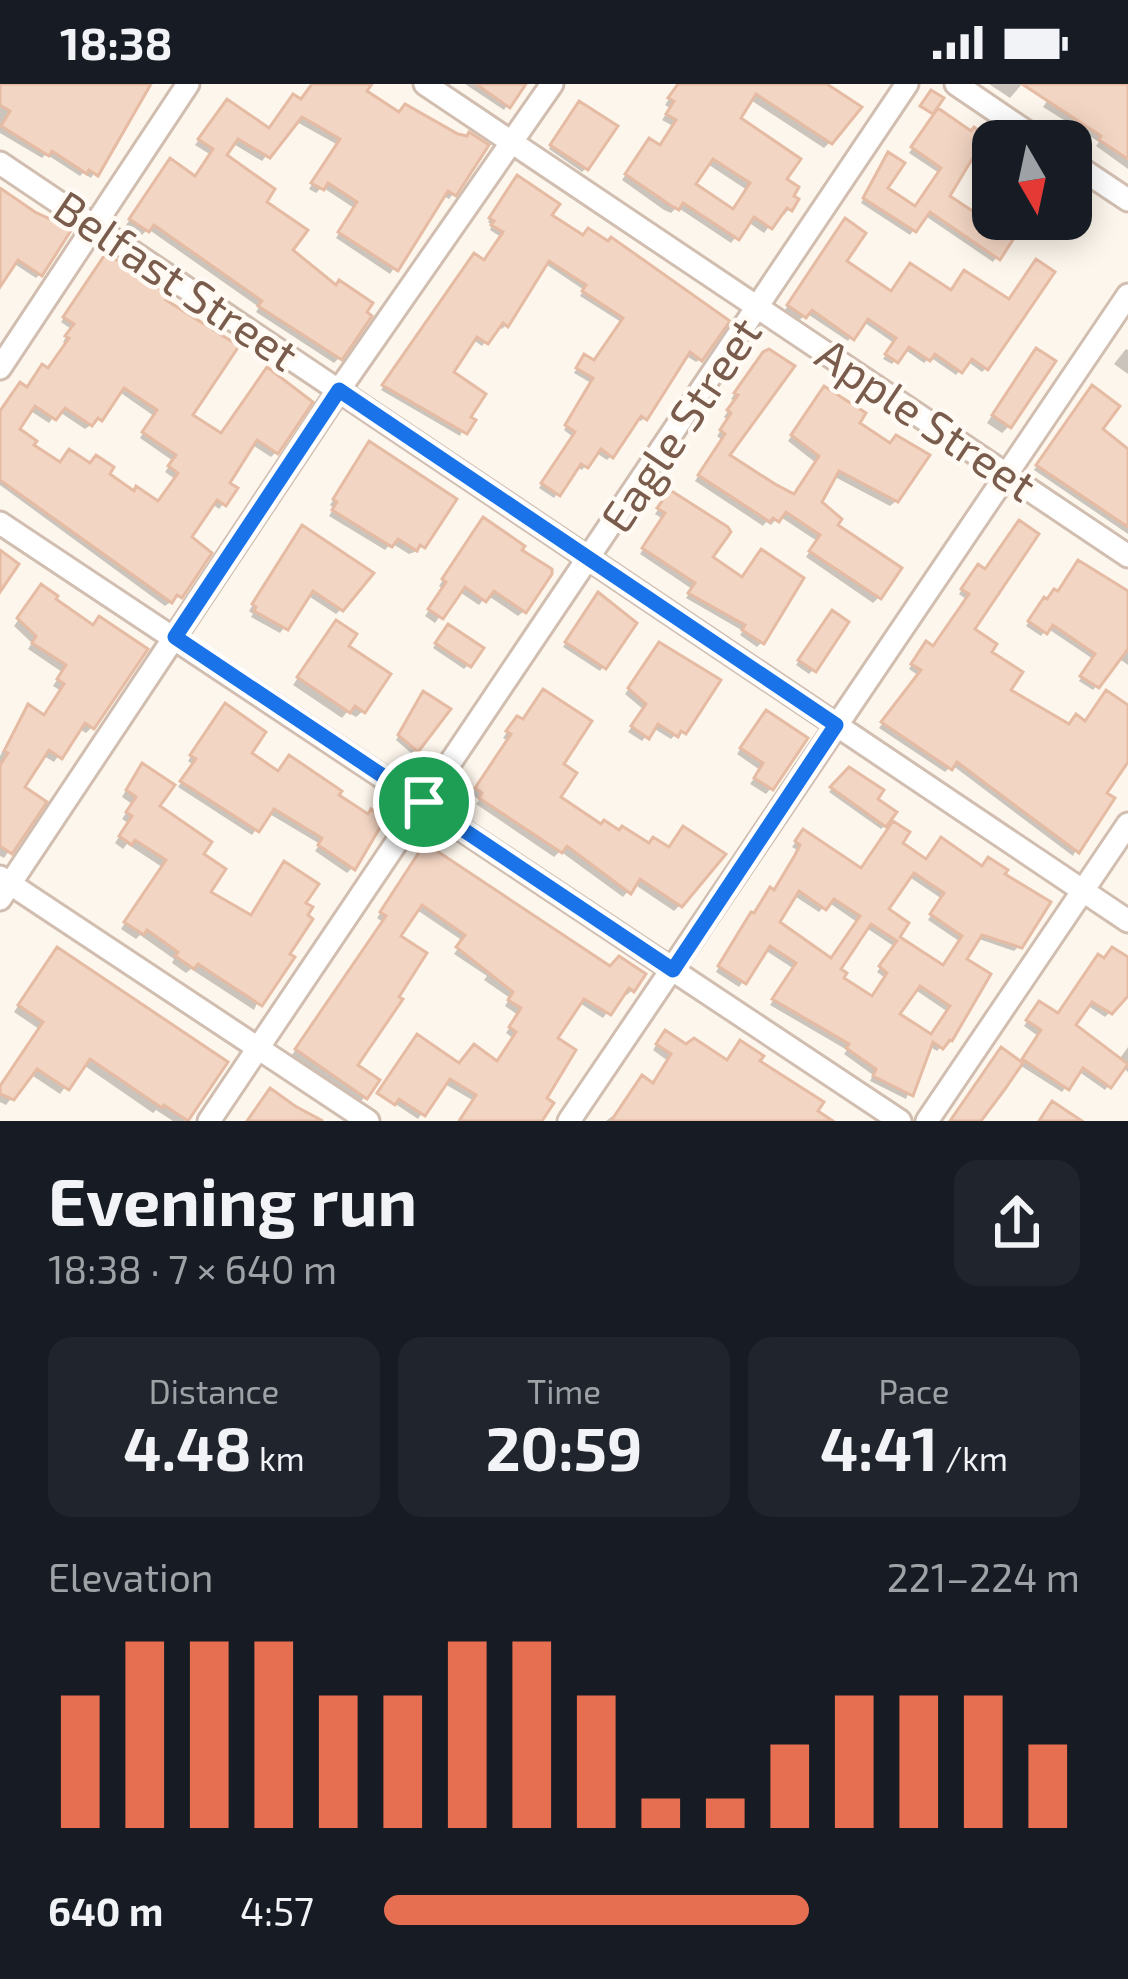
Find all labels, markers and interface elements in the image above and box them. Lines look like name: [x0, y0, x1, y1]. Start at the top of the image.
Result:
text: 18:38: [60, 15, 173, 69]
north arrow: [972, 120, 1092, 240]
map controls: [972, 120, 1092, 240]
street label: Belfast Street: [45, 178, 309, 381]
street label: Eagle Street: [588, 306, 771, 542]
street label: Apple Street: [807, 325, 1047, 511]
pin: [373, 751, 475, 853]
icon: arrive: [391, 769, 457, 835]
text: Evening run: [48, 1160, 417, 1239]
button: share: [954, 1160, 1080, 1286]
text: 18:38 · 7 × 640 m: [48, 1245, 337, 1292]
text: Distance: [149, 1371, 279, 1411]
text: Time: [527, 1371, 601, 1411]
text: Pace: [878, 1371, 950, 1411]
text: 4.48: [123, 1411, 252, 1483]
text: 20:59: [486, 1411, 642, 1483]
text: 4:41: [820, 1411, 938, 1483]
text: km: [252, 1438, 305, 1478]
text: /km: [938, 1438, 1008, 1478]
text: Elevation: [48, 1553, 213, 1600]
text: 221–224 m: [887, 1553, 1080, 1600]
text: 640 m: [48, 1887, 163, 1934]
text: 4:57: [240, 1887, 314, 1934]

